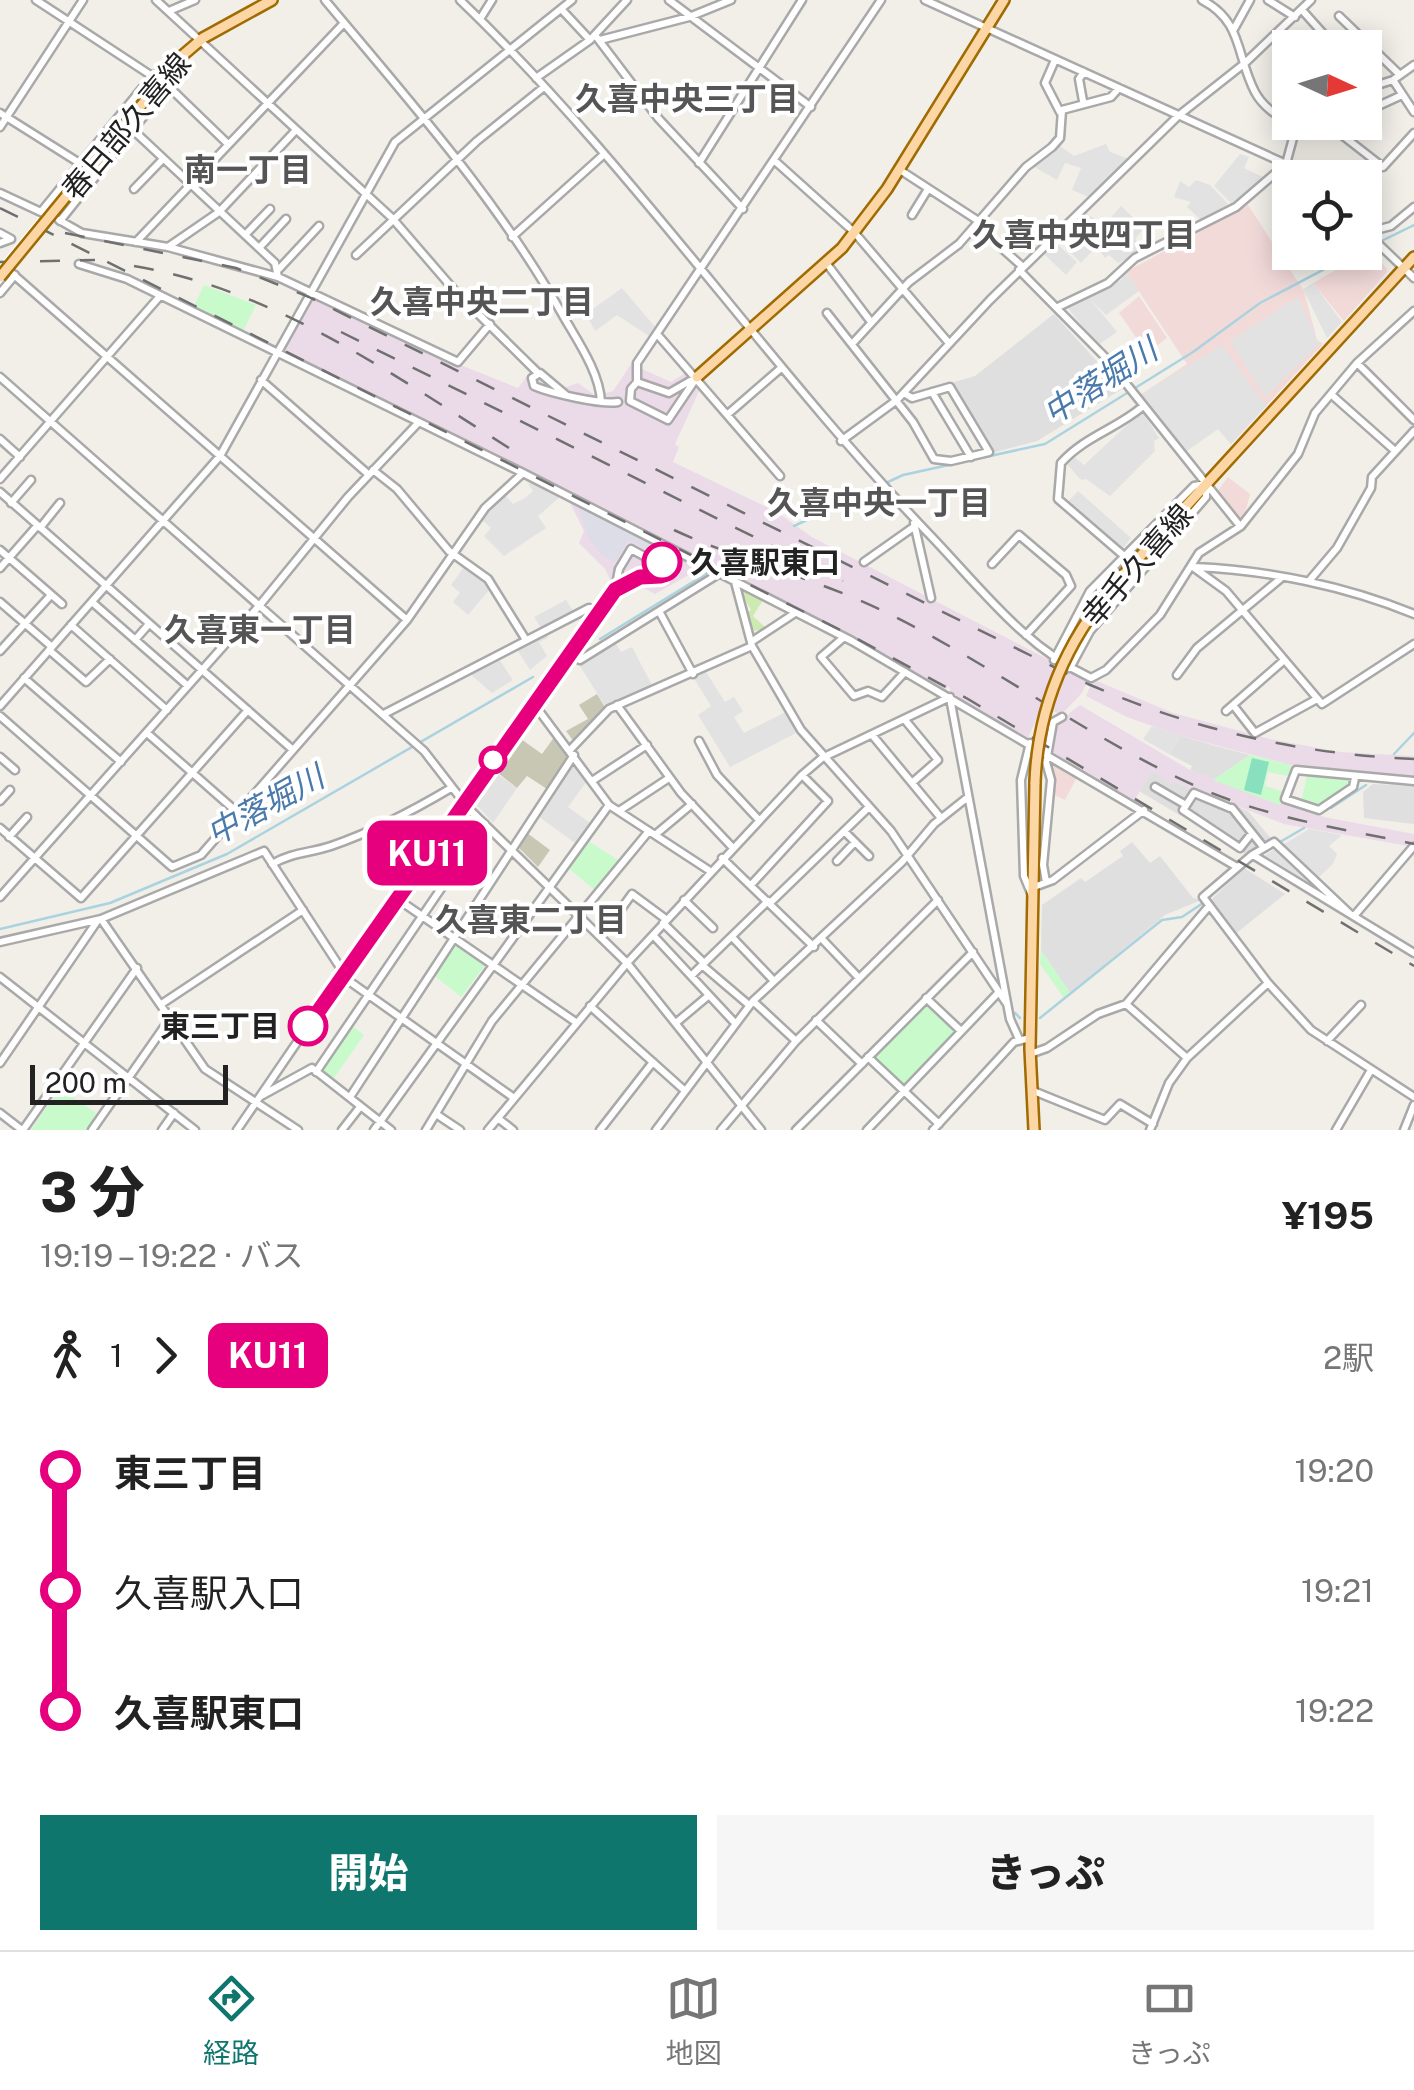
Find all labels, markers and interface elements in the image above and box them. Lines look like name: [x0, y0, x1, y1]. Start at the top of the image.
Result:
north arrow: [1272, 30, 1382, 140]
map controls: [1272, 30, 1382, 270]
street label: 春日部久喜線: [54, 45, 198, 207]
district label: 久喜中央三丁目: [575, 80, 799, 117]
district label: 南一丁目: [184, 151, 312, 188]
button: locate: [1272, 160, 1382, 270]
district label: 久喜中央四丁目: [972, 216, 1196, 253]
district label: 久喜中央二丁目: [370, 283, 594, 320]
water label: 中落堀川: [1036, 329, 1166, 431]
district label: 久喜中央一丁目: [767, 484, 991, 521]
street label: 幸手久喜線: [1074, 497, 1200, 633]
marker: 久喜駅東口: [643, 543, 681, 581]
place label: 久喜駅東口: [690, 544, 840, 580]
district label: 久喜東一丁目: [164, 611, 356, 648]
unlabelled marker: [480, 747, 506, 773]
water label: 中落堀川: [200, 756, 333, 852]
line badge: KU11: [357, 820, 497, 886]
text: KU11: [387, 833, 467, 874]
district label: 久喜東二丁目: [435, 901, 627, 938]
marker: 東三丁目: [289, 1007, 327, 1045]
place label: 東三丁目: [160, 1008, 280, 1044]
scale bar: [30, 1060, 228, 1104]
text: 200 m: [45, 1066, 127, 1099]
text: 3 分: [40, 1160, 144, 1224]
text: ¥195: [1282, 1193, 1374, 1238]
text: 19:19 – 19:22 · バス: [40, 1237, 303, 1274]
icon: walk: [40, 1328, 95, 1383]
icon: forward: [138, 1328, 193, 1383]
text: KU11: [228, 1335, 308, 1376]
text: 1: [110, 1337, 123, 1374]
text: 2駅: [1323, 1339, 1374, 1376]
text: 東三丁目: [114, 1451, 266, 1496]
text: 19:20: [1294, 1452, 1374, 1489]
text: 久喜駅入口: [114, 1571, 304, 1616]
text: 19:21: [1301, 1572, 1374, 1609]
text: 久喜駅東口: [114, 1691, 304, 1736]
text: 19:22: [1295, 1692, 1374, 1729]
button: 開始: [40, 1815, 697, 1930]
button: きっぷ: [717, 1815, 1374, 1930]
tab: 経路: [203, 1971, 259, 2071]
tab: 地図: [666, 1971, 722, 2071]
tab: きっぷ: [1128, 1971, 1211, 2071]

